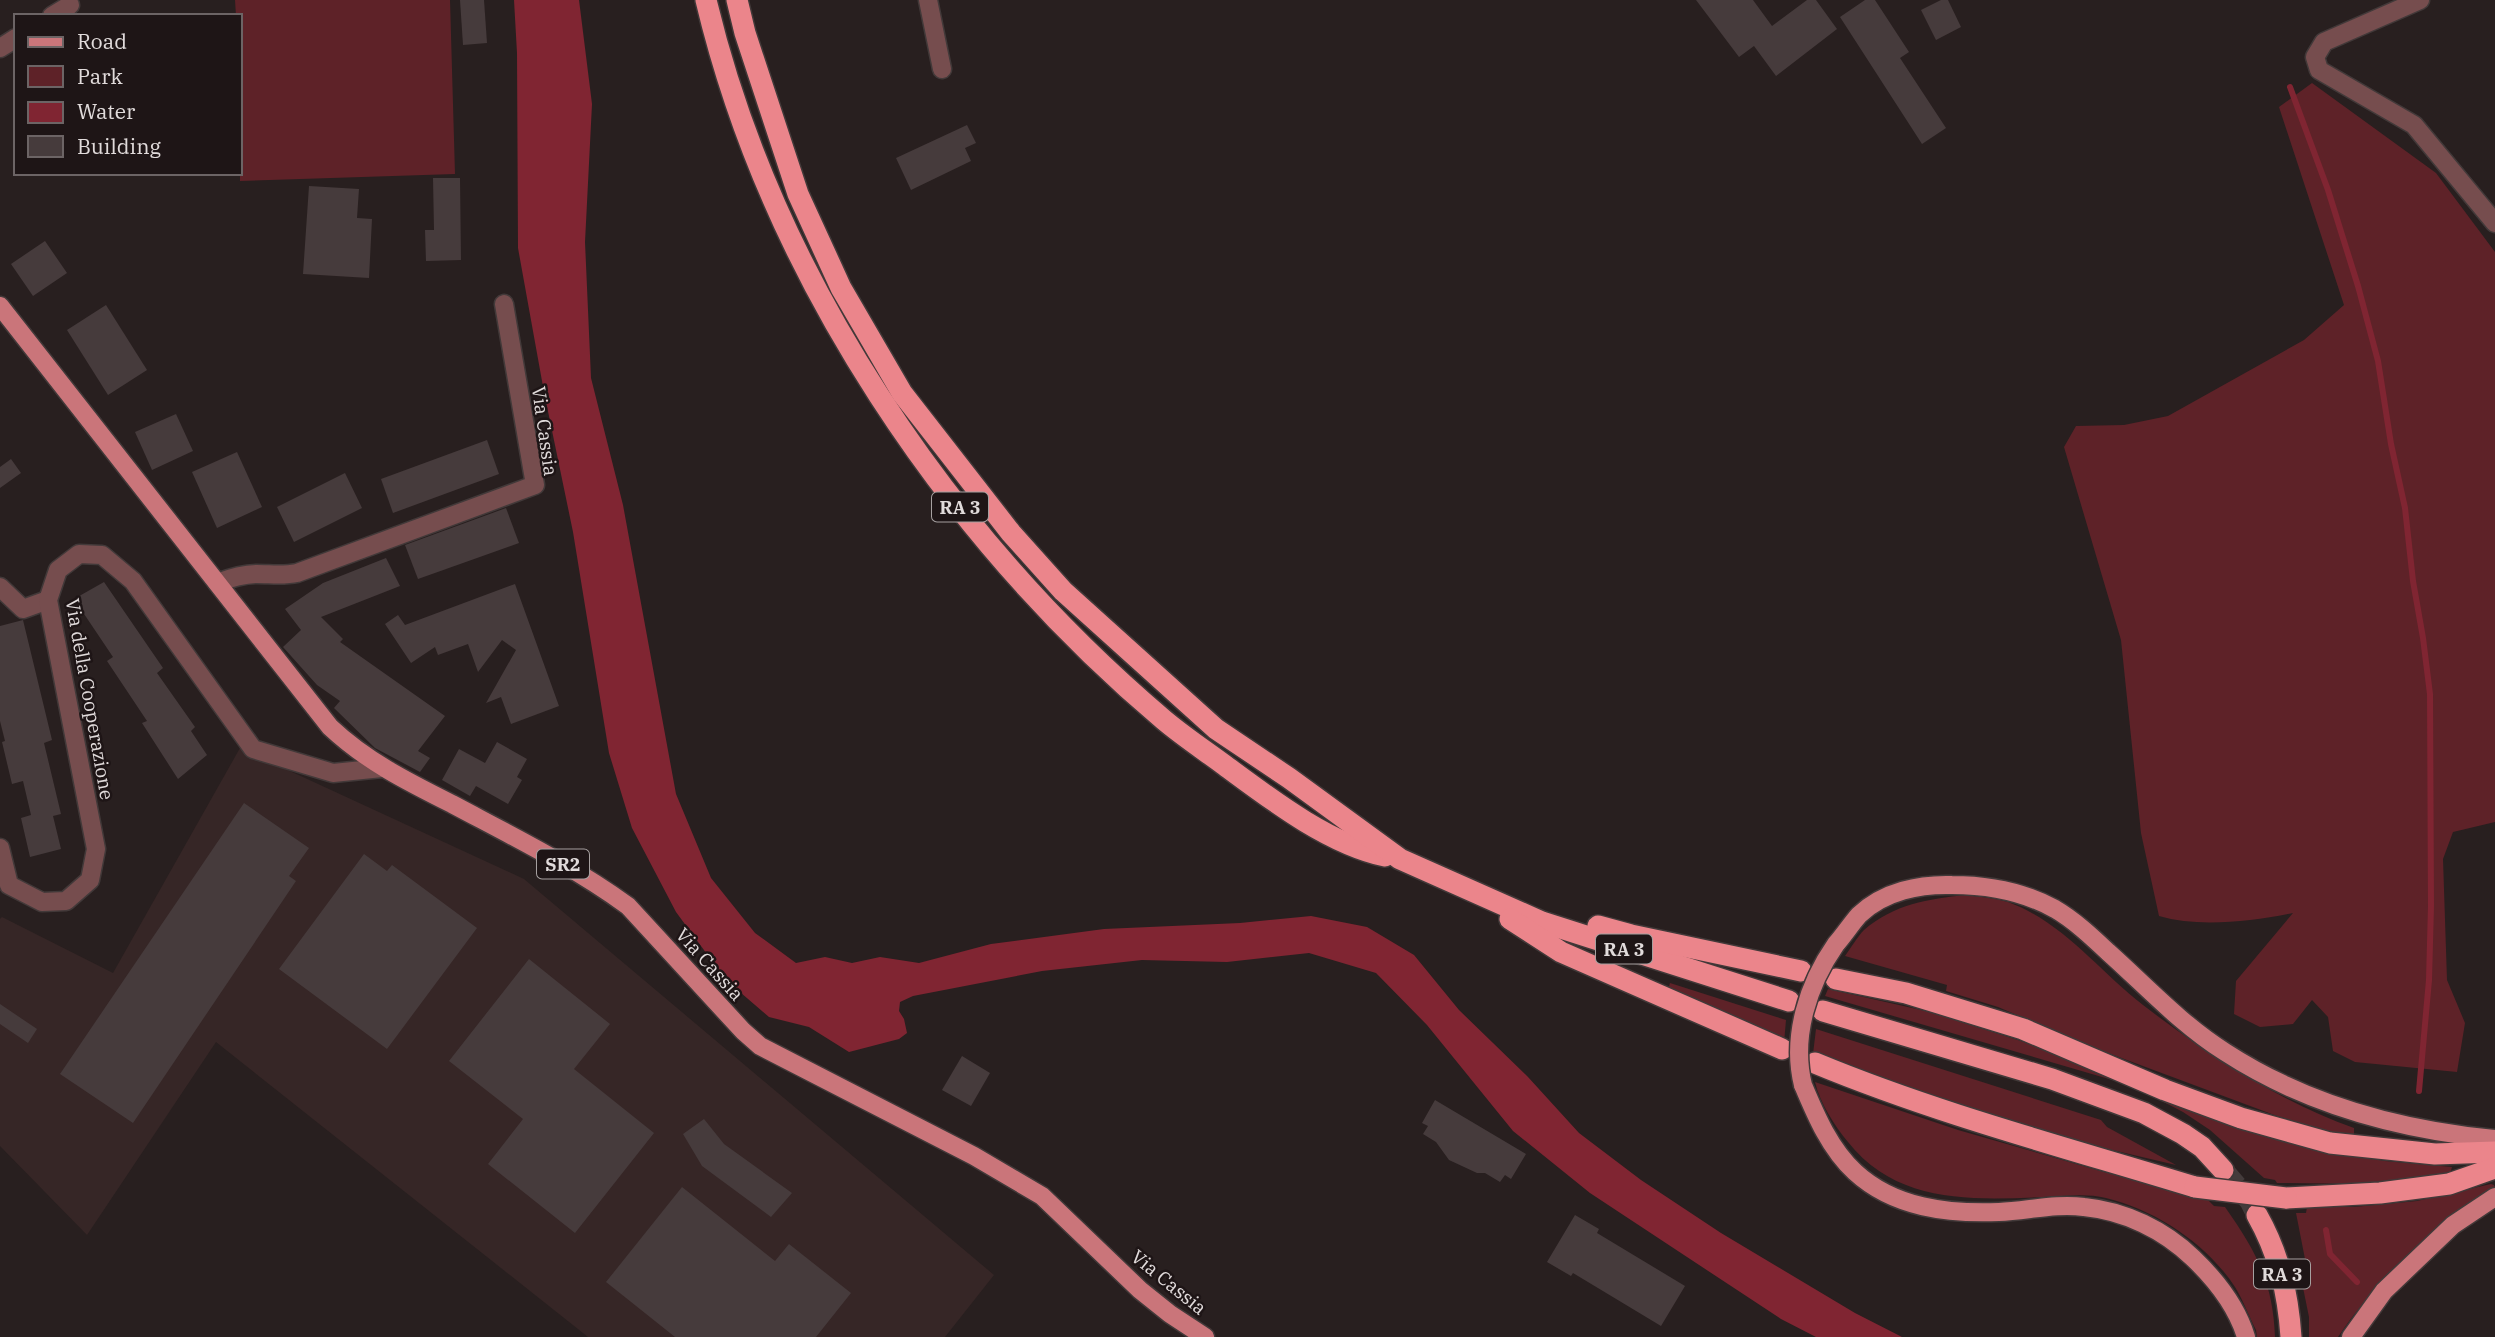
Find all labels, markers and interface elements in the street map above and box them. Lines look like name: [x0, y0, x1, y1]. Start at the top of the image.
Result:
legend: [14, 14, 242, 175]
text: Road: [77, 27, 127, 55]
text: Park: [77, 62, 124, 90]
text: Water: [77, 97, 136, 125]
text: Building: [77, 132, 162, 160]
street label: Via Cassia: [527, 385, 563, 477]
road number: RA 3: [932, 492, 988, 522]
street label: Via della Cooperazione: [60, 596, 120, 802]
road number: SR2: [537, 850, 589, 878]
street label: Via Cassia: [671, 922, 749, 1006]
road number: RA 3: [1596, 934, 1652, 964]
street label: Via Cassia: [1126, 1244, 1212, 1320]
road number: RA 3: [2254, 1260, 2310, 1288]

